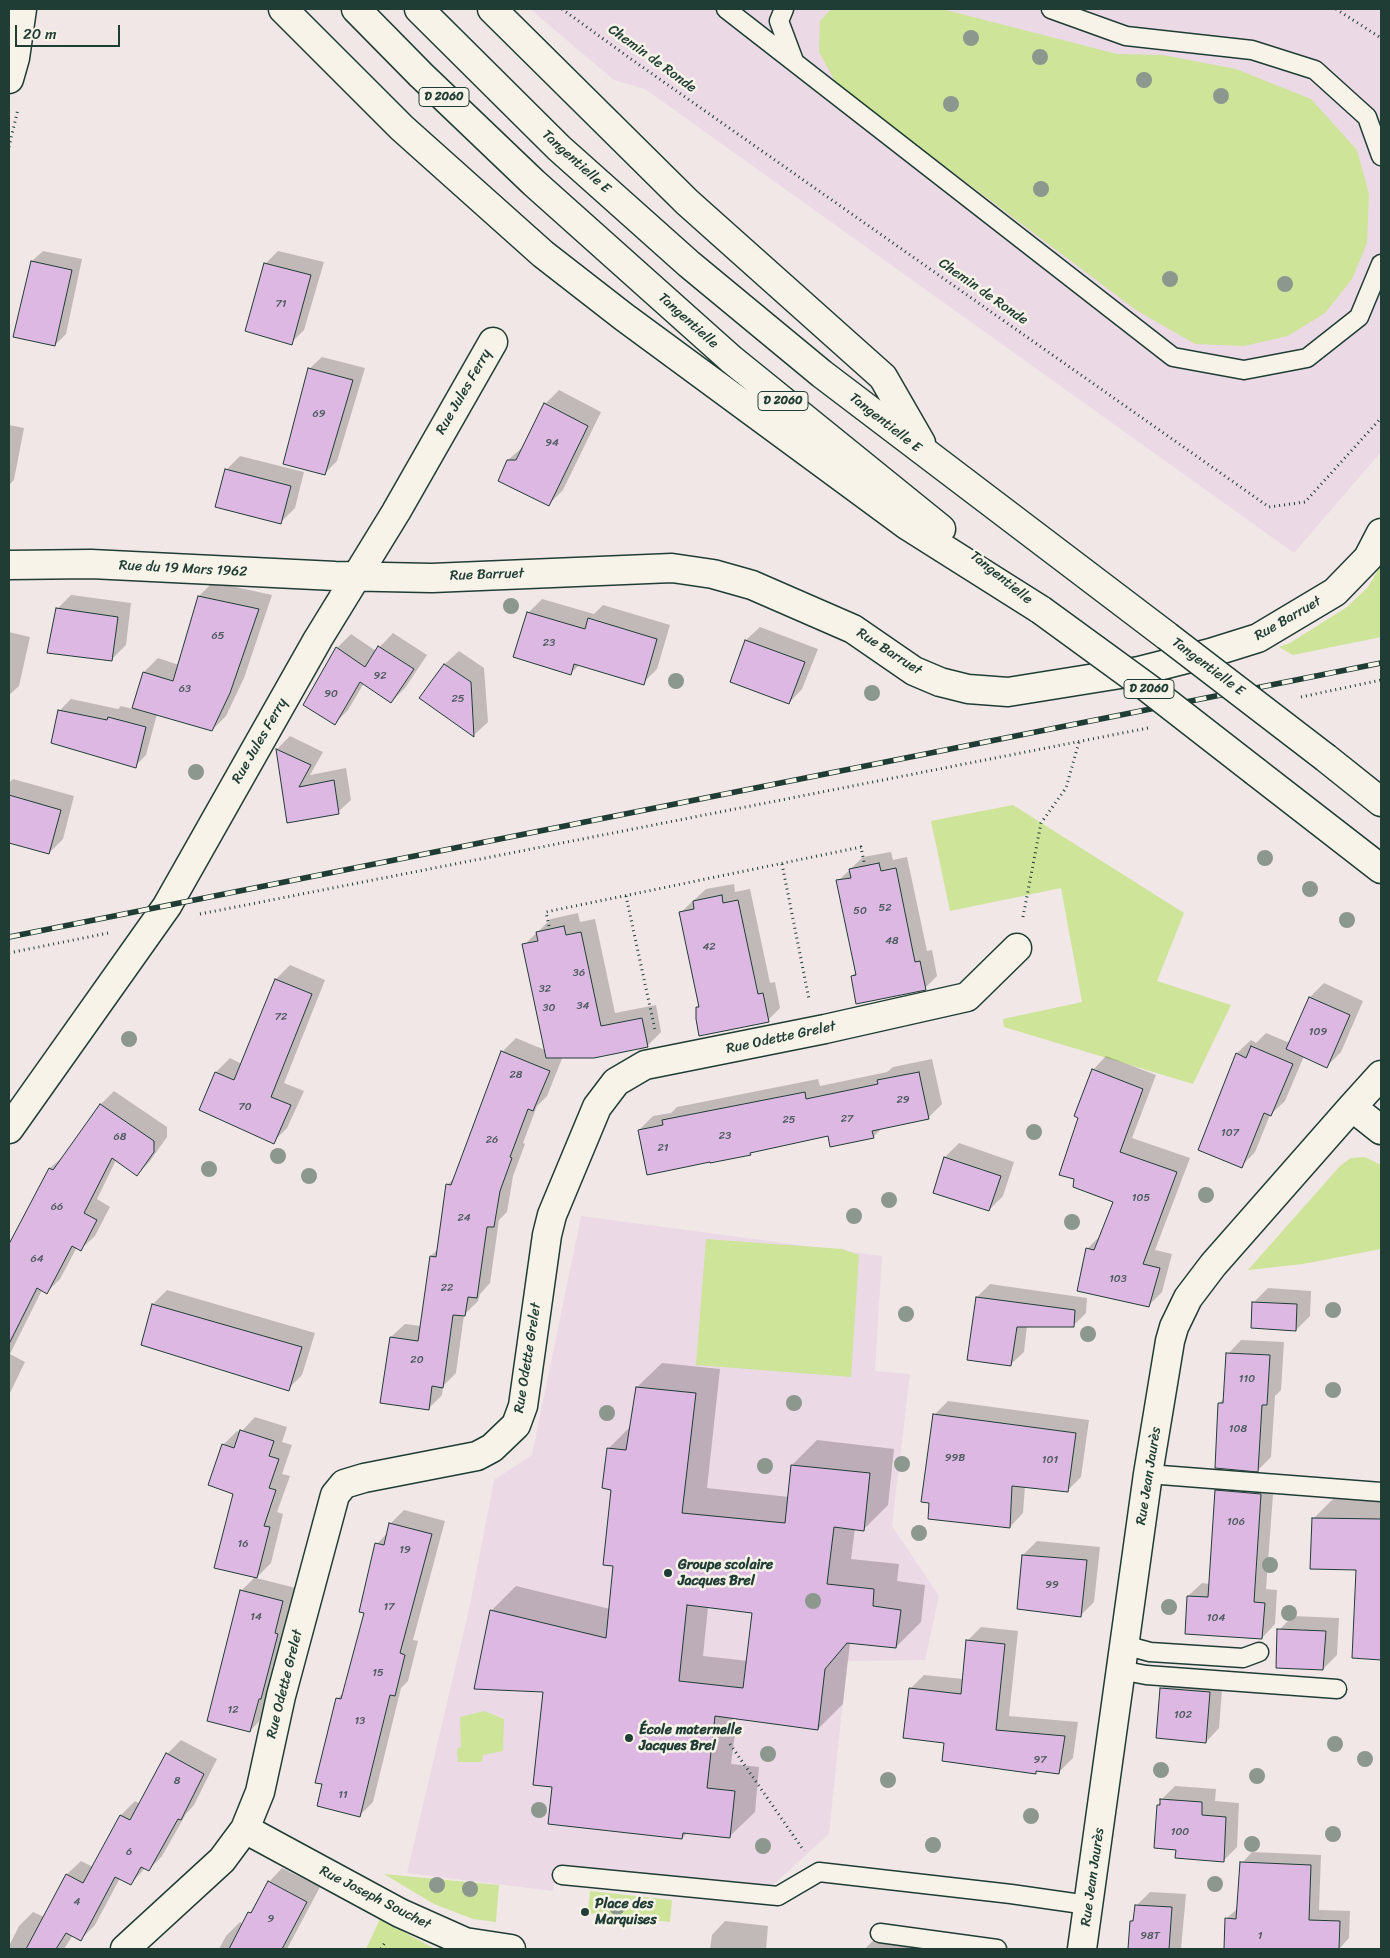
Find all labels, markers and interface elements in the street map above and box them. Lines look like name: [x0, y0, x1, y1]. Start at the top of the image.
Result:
scale bar: [18, 15, 122, 47]
text: 20 m: [23, 21, 57, 47]
street label: Chemin de Ronde: [605, 21, 699, 97]
road number: D 2060: [419, 88, 469, 106]
street label: Tangentielle E: [538, 127, 614, 197]
street label: Chemin de Ronde: [935, 255, 1031, 329]
street label: Tangentielle: [654, 290, 722, 352]
house number: 71: [276, 297, 286, 311]
street label: Rue Jules Ferry: [433, 346, 495, 438]
street label: Tangentielle E: [846, 390, 924, 456]
road number: D 2060: [758, 392, 808, 411]
house number: 69: [312, 407, 326, 421]
house number: 94: [545, 436, 559, 450]
street label: Tangentielle: [966, 548, 1036, 608]
street label: Rue du 19 Mars 1962: [118, 557, 248, 581]
street label: Rue Barruet: [450, 565, 524, 585]
street label: Rue Barruet: [1252, 593, 1324, 645]
street label: Rue Barruet: [853, 625, 925, 679]
house number: 65: [212, 629, 224, 643]
street label: Tangentielle E: [1168, 634, 1248, 700]
house number: 23: [543, 636, 555, 650]
house number: 92: [373, 669, 387, 683]
road number: D 2060: [1124, 680, 1174, 699]
house number: 63: [179, 682, 191, 696]
house number: 90: [324, 687, 338, 701]
house number: 25: [451, 692, 465, 706]
street label: Rue Jules Ferry: [229, 695, 291, 787]
house number: 52: [878, 901, 892, 915]
house number: 50: [853, 904, 867, 918]
house number: 48: [885, 934, 899, 948]
house number: 42: [702, 940, 716, 954]
house number: 36: [573, 966, 585, 980]
house number: 32: [539, 982, 551, 996]
house number: 34: [577, 999, 589, 1013]
house number: 30: [543, 1001, 555, 1015]
house number: 72: [275, 1010, 287, 1024]
street label: Rue Odette Grelet: [725, 1018, 837, 1058]
house number: 109: [1309, 1025, 1327, 1039]
house number: 28: [510, 1068, 522, 1082]
house number: 29: [896, 1093, 910, 1107]
house number: 70: [238, 1100, 252, 1114]
house number: 27: [841, 1112, 853, 1126]
house number: 25: [782, 1113, 796, 1127]
house number: 107: [1221, 1126, 1239, 1140]
house number: 23: [719, 1129, 731, 1143]
house number: 68: [114, 1130, 126, 1144]
house number: 26: [486, 1133, 498, 1147]
house number: 21: [657, 1141, 669, 1155]
house number: 105: [1132, 1191, 1150, 1205]
house number: 66: [51, 1200, 63, 1214]
house number: 24: [457, 1211, 471, 1225]
house number: 64: [30, 1252, 44, 1266]
house number: 103: [1109, 1272, 1127, 1286]
house number: 22: [441, 1281, 453, 1295]
street label: Rue Odette Grelet: [511, 1302, 545, 1414]
house number: 20: [410, 1353, 424, 1367]
house number: 110: [1239, 1372, 1255, 1386]
house number: 108: [1229, 1422, 1247, 1436]
street label: Rue Jean Jaurès: [1133, 1426, 1165, 1526]
house number: 99B: [945, 1451, 965, 1465]
house number: 101: [1042, 1453, 1058, 1467]
house number: 106: [1227, 1515, 1245, 1529]
house number: 16: [238, 1537, 248, 1551]
house number: 19: [399, 1543, 411, 1557]
place label: Groupe scolaire Jacques Brel: [678, 1557, 773, 1590]
marker: Groupe scolaire Jacques Brel: [662, 1567, 674, 1579]
house number: 99: [1045, 1578, 1059, 1592]
house number: 17: [384, 1600, 394, 1614]
house number: 14: [250, 1610, 262, 1624]
house number: 104: [1207, 1611, 1225, 1625]
street label: Rue Odette Grelet: [263, 1628, 307, 1740]
house number: 15: [372, 1666, 384, 1680]
house number: 12: [227, 1703, 239, 1717]
house number: 102: [1174, 1708, 1192, 1722]
house number: 13: [355, 1714, 365, 1728]
place label: École maternelle Jacques Brel: [639, 1722, 742, 1754]
marker: École maternelle Jacques Brel: [623, 1732, 635, 1744]
house number: 97: [1033, 1753, 1047, 1767]
house number: 8: [174, 1774, 180, 1788]
house number: 11: [338, 1788, 348, 1802]
house number: 100: [1171, 1825, 1189, 1839]
street label: Rue Jean Jaurès: [1078, 1827, 1108, 1927]
house number: 6: [126, 1845, 132, 1859]
street label: Rue Joseph Souchet: [317, 1863, 433, 1933]
house number: 4: [74, 1895, 80, 1909]
place label: Place des Marquises: [595, 1896, 657, 1928]
marker: Place des Marquises: [579, 1906, 591, 1918]
house number: 9: [268, 1912, 274, 1926]
house number: 98T: [1140, 1929, 1160, 1943]
house number: 1: [1258, 1929, 1262, 1943]

